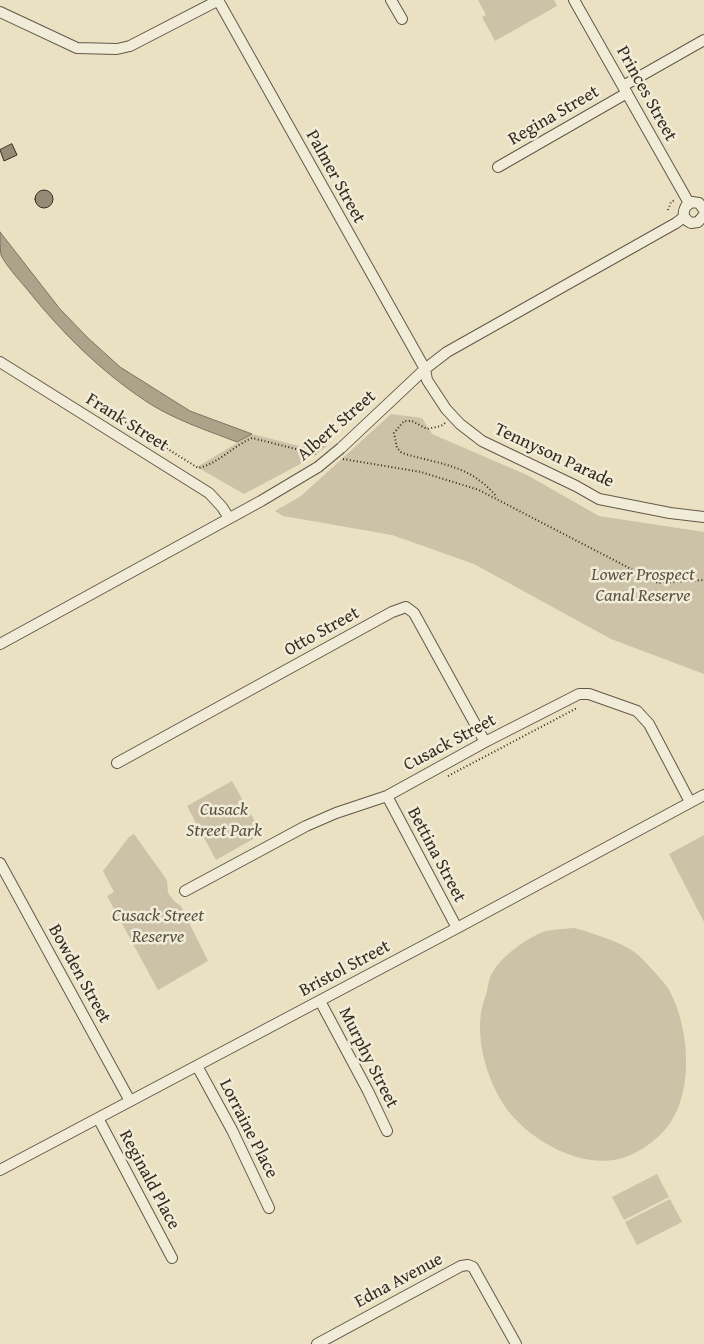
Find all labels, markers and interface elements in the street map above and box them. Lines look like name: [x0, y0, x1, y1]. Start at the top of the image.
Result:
street label: Princes Street: [611, 43, 681, 145]
street label: Regina Street: [505, 81, 603, 151]
street label: Palmer Street: [301, 127, 369, 227]
street label: Albert Street: [293, 386, 381, 466]
street label: Frank Street: [82, 389, 172, 457]
street label: Tennyson Parade: [491, 419, 617, 493]
park label: Lower Prospect Canal Reserve: [591, 564, 695, 606]
street label: Otto Street: [281, 603, 363, 661]
street label: Cusack Street: [400, 710, 500, 776]
park label: Cusack Street Park: [186, 799, 262, 842]
street label: Bettina Street: [402, 804, 470, 906]
park label: Cusack Street Reserve: [112, 905, 204, 948]
street label: Bowden Street: [43, 921, 115, 1027]
street label: Bristol Street: [296, 936, 394, 1002]
street label: Murphy Street: [333, 1004, 403, 1112]
street label: Lorraine Place: [214, 1076, 282, 1182]
street label: Reginald Place: [114, 1126, 184, 1234]
street label: Edna Avenue: [351, 1249, 447, 1313]

